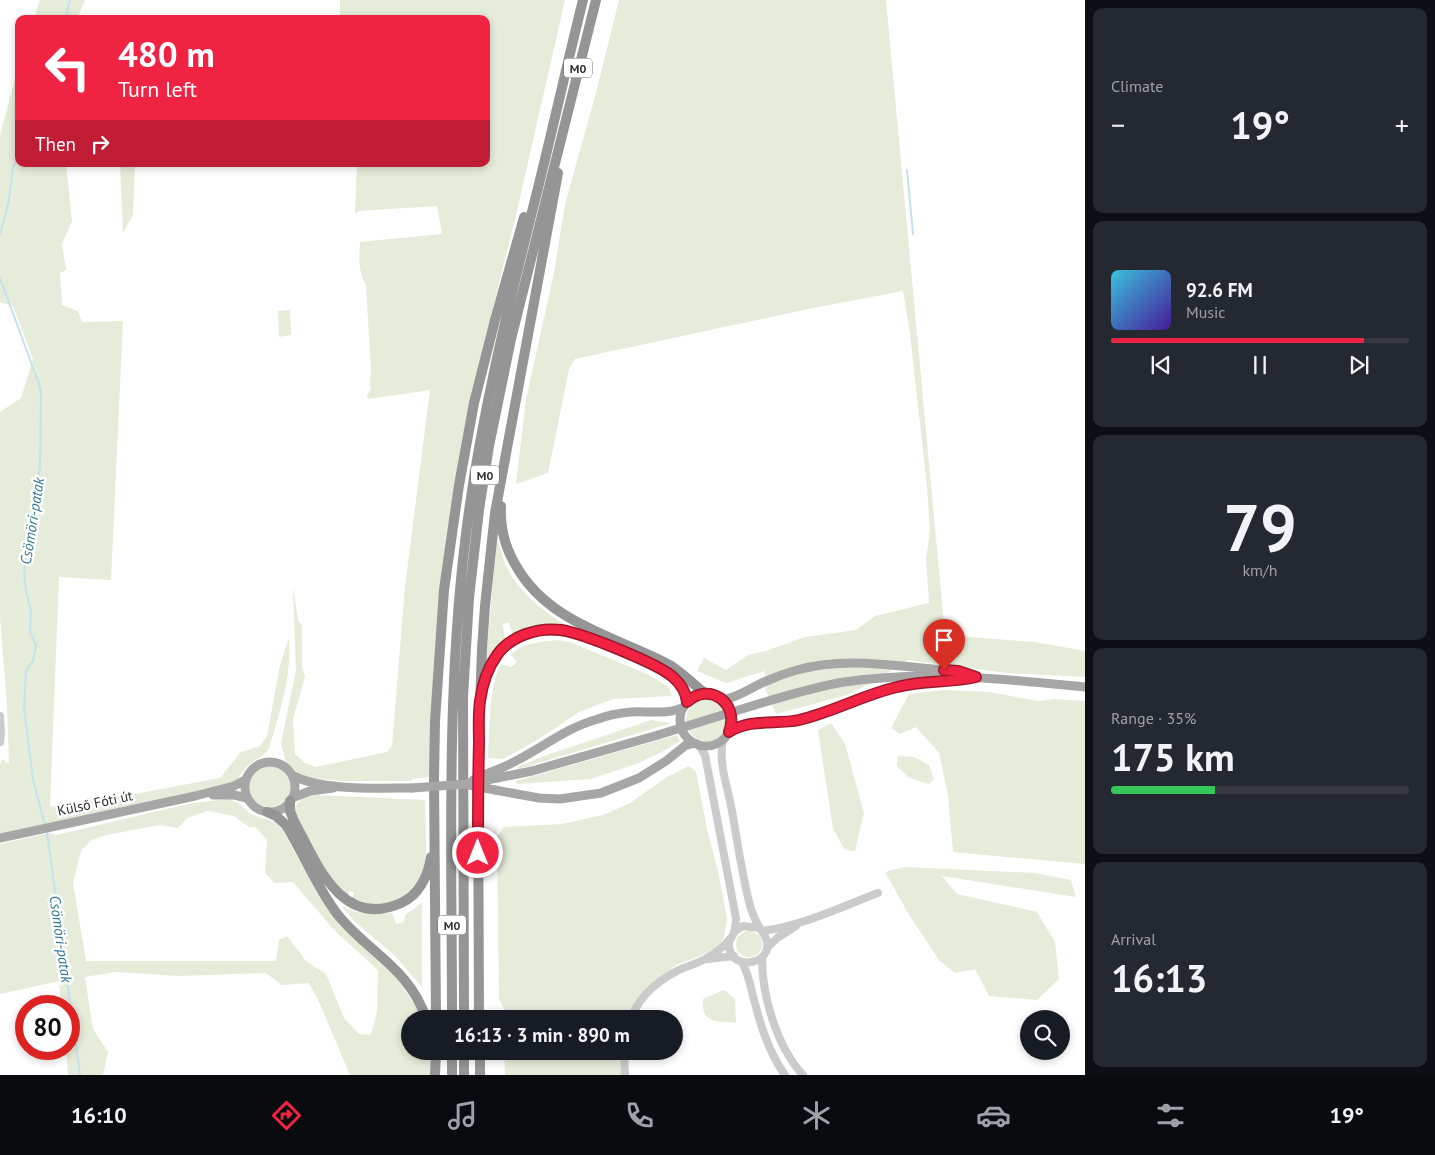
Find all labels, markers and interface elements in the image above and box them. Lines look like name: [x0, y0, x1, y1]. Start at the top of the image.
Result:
text: 480 m: [118, 31, 215, 77]
icon: left: [35, 35, 100, 100]
road number: M0: [564, 58, 592, 78]
text: Turn left: [118, 75, 197, 103]
text: Climate: [1111, 76, 1163, 96]
text: 19°: [1230, 100, 1290, 149]
text: −: [1111, 106, 1125, 143]
text: +: [1395, 106, 1409, 143]
icon: right: [86, 130, 114, 158]
text: Then: [35, 132, 76, 156]
text: 92.6 FM: [1186, 278, 1253, 302]
text: Music: [1186, 302, 1226, 322]
icon: previous: [1147, 351, 1175, 379]
icon: pause: [1246, 351, 1274, 379]
icon: next: [1345, 351, 1373, 379]
road number: M0: [471, 466, 499, 484]
water label: Csömöri-patak: [16, 475, 48, 566]
text: 79: [1223, 485, 1297, 569]
text: km/h: [1242, 560, 1278, 580]
pin: [923, 619, 965, 670]
icon: arrive: [930, 626, 958, 654]
text: Range · 35%: [1111, 708, 1196, 728]
text: 175 km: [1111, 732, 1235, 781]
street label: Külső Fóti út: [56, 786, 135, 820]
position arrow: [451, 826, 503, 878]
water label: Csömöri-patak: [45, 894, 77, 985]
road number: M0: [438, 916, 466, 934]
text: Arrival: [1111, 929, 1156, 949]
text: 16:13: [1111, 953, 1207, 1002]
speed limit sign: 80: [15, 995, 80, 1060]
map controls: [1020, 1010, 1070, 1060]
button: search: [1020, 1010, 1070, 1060]
text: 16:13 · 3 min · 890 m: [454, 1023, 630, 1047]
icon: directions: [269, 1098, 304, 1133]
icon: music: [445, 1098, 480, 1133]
icon: phone: [622, 1098, 657, 1133]
icon: climate: [799, 1098, 834, 1133]
icon: car: [976, 1098, 1011, 1133]
icon: filters: [1153, 1098, 1188, 1133]
text: 16:10: [71, 1101, 127, 1129]
text: 19°: [1329, 1101, 1364, 1129]

